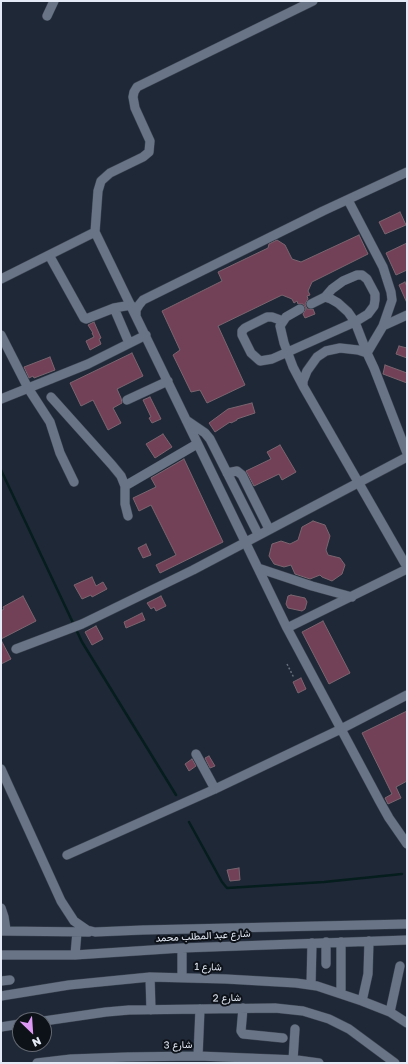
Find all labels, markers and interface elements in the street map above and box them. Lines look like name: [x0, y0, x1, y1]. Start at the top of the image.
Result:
street label: شارع عبد المطلب محمد: [155, 928, 251, 944]
street label: شارع 1: [194, 961, 222, 973]
street label: شارع 2: [213, 992, 241, 1004]
north arrow: [12, 1012, 52, 1052]
text: N: [30, 1035, 43, 1050]
street label: شارع 3: [164, 1039, 192, 1051]

